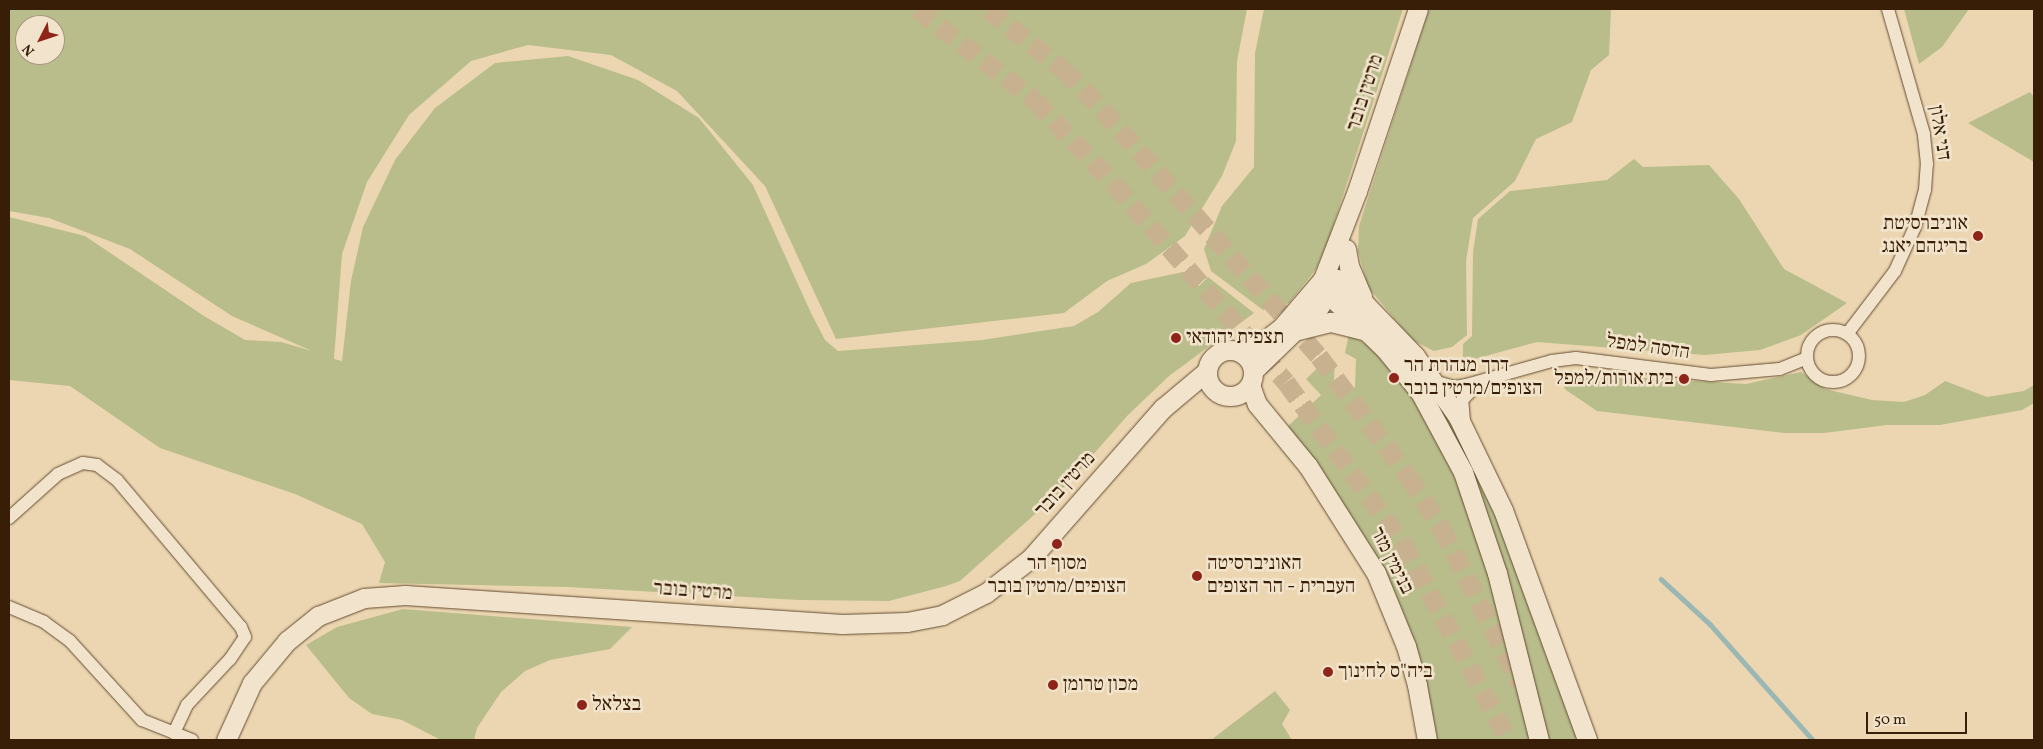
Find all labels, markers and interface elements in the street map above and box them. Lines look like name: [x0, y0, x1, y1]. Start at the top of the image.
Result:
north arrow: [15, 15, 65, 65]
text: N: [19, 39, 40, 60]
street label: מרטין בובר: [1342, 52, 1390, 134]
street label: דני אלון: [1923, 104, 1955, 162]
place label: אוניברסיטת בריגהם יאנג: [1882, 213, 1968, 260]
marker: אוניברסיטת בריגהם יאנג: [1972, 230, 1984, 242]
place label: תצפית יהודאי: [1186, 326, 1284, 350]
street label: הדסה למפל: [1605, 330, 1691, 366]
marker: תצפית יהודאי: [1170, 332, 1182, 344]
place label: דרך מנהרת הר הצופים/מרטין בובר: [1404, 354, 1543, 401]
place label: בית אורות/למפל: [1554, 367, 1674, 391]
marker: דרך מנהרת הר הצופים/מרטין בובר: [1388, 372, 1400, 384]
marker: בית אורות/למפל: [1678, 373, 1690, 385]
street label: מרטין בובר: [1031, 448, 1101, 522]
street label: בנימין מזר: [1364, 524, 1418, 598]
marker: מסוף הר הצופים/מרטין בובר: [1051, 538, 1063, 550]
place label: מסוף הר הצופים/מרטין בובר: [988, 552, 1126, 599]
place label: האוניברסיטה העברית - הר הצופים: [1207, 552, 1355, 599]
marker: האוניברסיטה העברית - הר הצופים: [1191, 570, 1203, 582]
street label: מרטין בובר: [653, 577, 733, 607]
place label: ביה"ס לחינוך: [1338, 660, 1433, 684]
marker: ביה"ס לחינוך: [1322, 666, 1334, 678]
place label: מכון טרומן: [1063, 673, 1138, 697]
marker: מכון טרומן: [1047, 679, 1059, 691]
place label: בצלאל: [592, 693, 641, 717]
marker: בצלאל: [576, 699, 588, 711]
scale bar: [1868, 702, 1969, 734]
text: 50 m: [1874, 710, 1906, 731]

